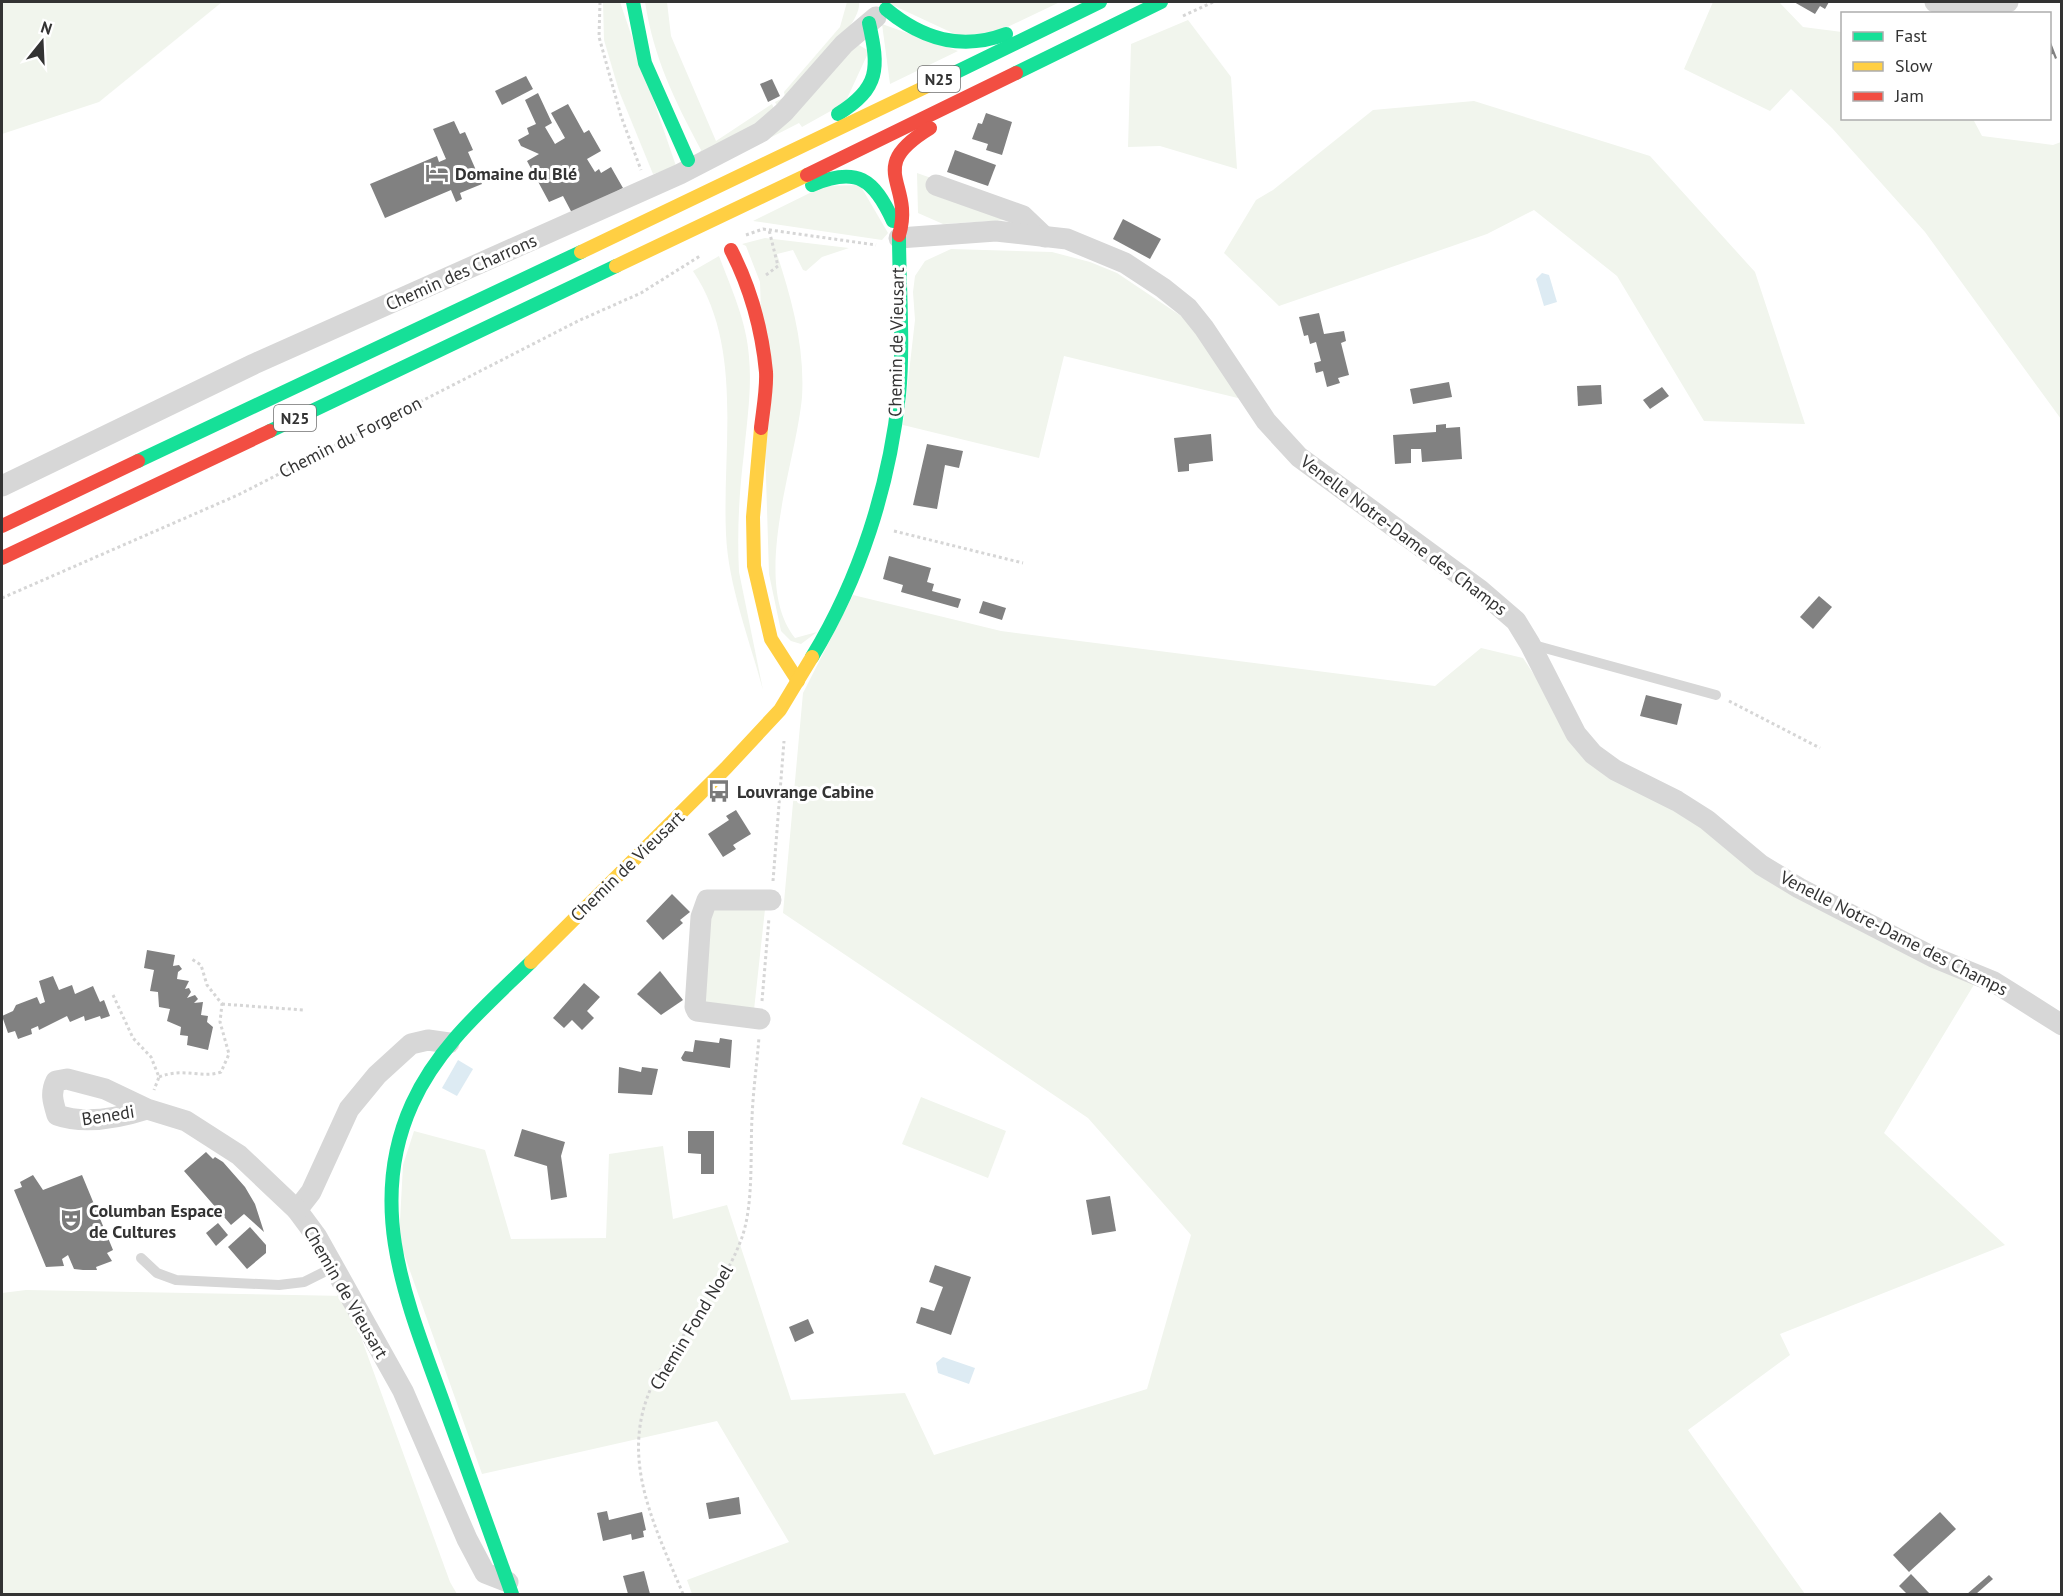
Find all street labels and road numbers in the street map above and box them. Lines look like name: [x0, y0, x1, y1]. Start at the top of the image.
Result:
road number: N25: [918, 66, 960, 92]
street label: Chemin des Charrons: [382, 228, 540, 316]
street label: Chemin de Vieusart: [883, 267, 909, 417]
street label: Chemin du Forgeron: [275, 391, 425, 483]
road number: N25: [274, 405, 316, 431]
street label: Venelle Notre-Dame des Champs: [1295, 449, 1512, 620]
street label: Chemin de Vieusart: [565, 806, 689, 926]
street label: Venelle Notre-Dame des Champs: [1775, 865, 2012, 1001]
street label: Benedi: [80, 1099, 136, 1131]
street label: Chemin de Vieusart: [299, 1221, 393, 1363]
street label: Chemin Fond Noel: [644, 1259, 738, 1394]

